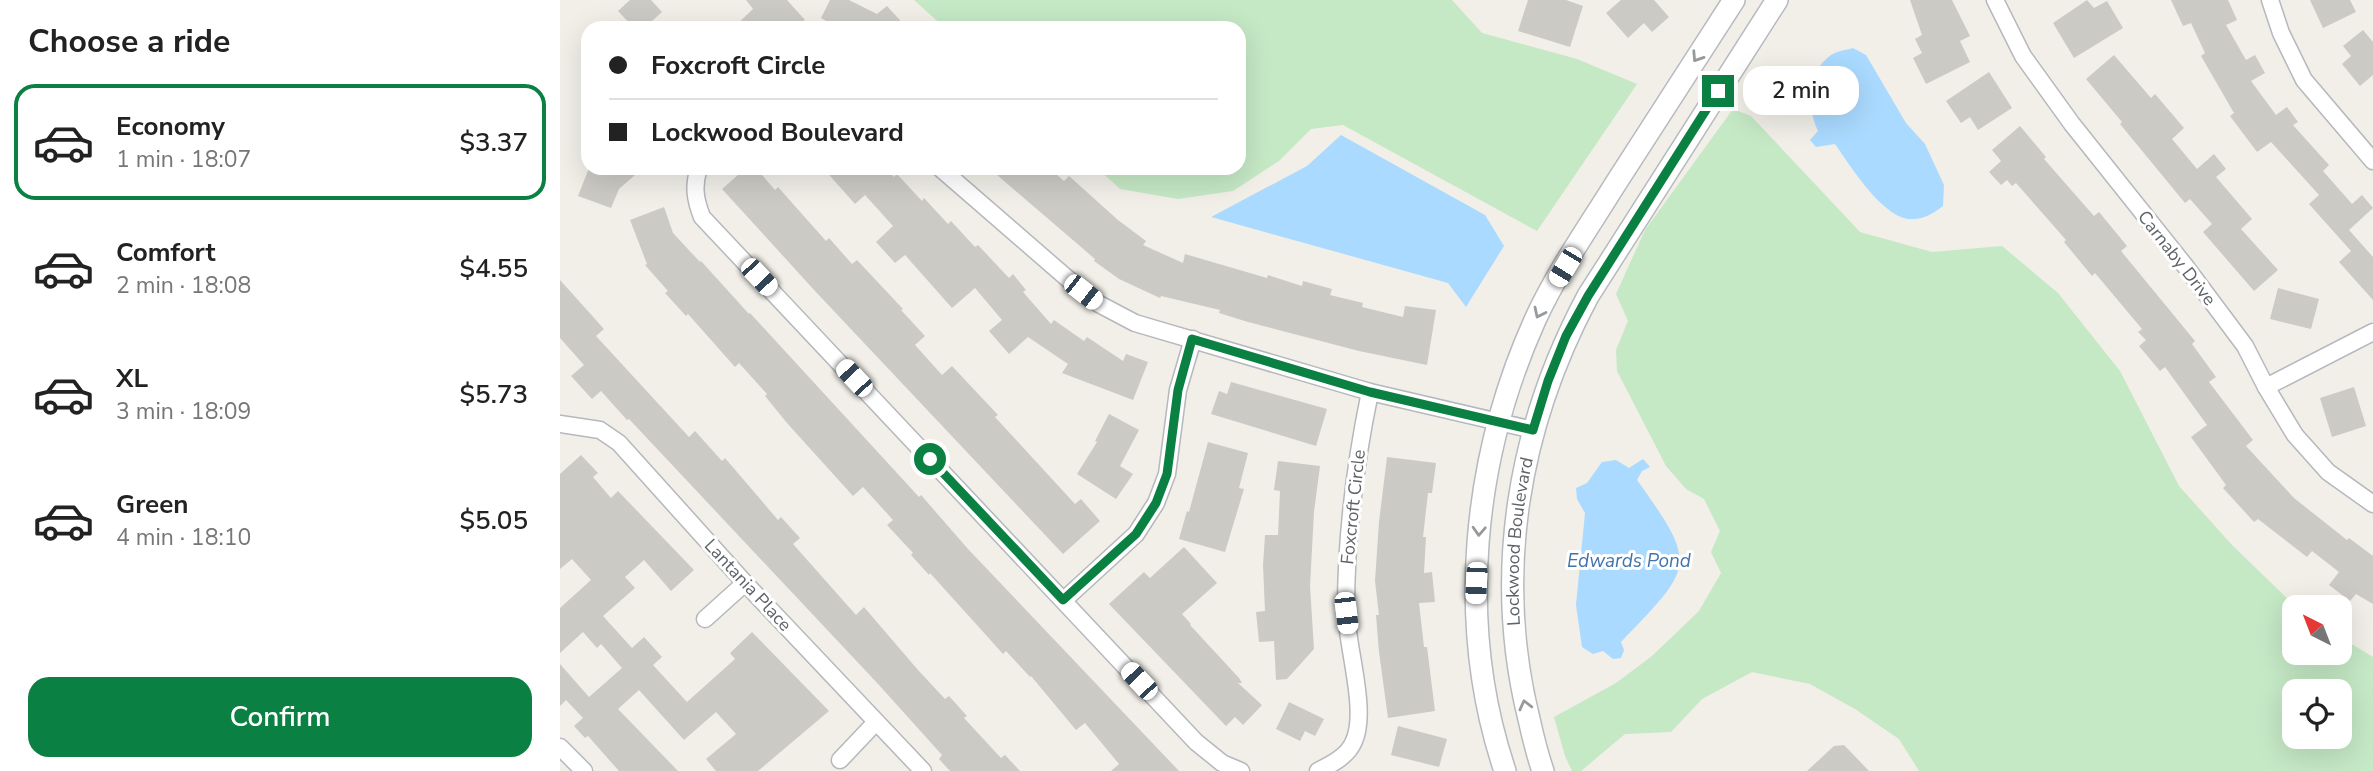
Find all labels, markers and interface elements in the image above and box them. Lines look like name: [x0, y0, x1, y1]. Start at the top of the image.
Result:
text: Choose a ride: [28, 20, 230, 63]
text: Foxcroft Circle: [651, 48, 825, 83]
one-way arrow: [1692, 50, 1705, 63]
callout: 2 min: [1742, 66, 1858, 116]
route end: [1702, 75, 1734, 107]
text: 2 min: [1772, 75, 1830, 106]
text: Economy: [116, 109, 225, 144]
icon: car: [32, 111, 95, 174]
text: Lockwood Boulevard: [651, 115, 904, 150]
text: $3.37: [459, 125, 528, 160]
text: 1 min · 18:07: [116, 144, 251, 175]
street label: Carnaby Drive: [2132, 205, 2222, 311]
text: Comfort: [116, 235, 216, 270]
icon: car: [32, 237, 95, 300]
car: [1546, 244, 1585, 290]
text: $4.55: [459, 251, 528, 286]
car: [737, 254, 782, 300]
text: 2 min · 18:08: [116, 270, 251, 301]
car: [1060, 271, 1107, 313]
one-way arrow: [1533, 306, 1547, 318]
car: [832, 355, 877, 401]
text: XL: [116, 361, 148, 396]
icon: car: [32, 363, 95, 426]
text: $5.73: [459, 377, 528, 412]
text: 3 min · 18:09: [116, 396, 251, 427]
route start: [914, 443, 946, 475]
street label: Foxcroft Circle: [1335, 448, 1371, 566]
street label: Lockwood Boulevard: [1501, 455, 1539, 627]
text: Green: [116, 487, 189, 522]
icon: car: [32, 489, 95, 552]
text: $5.05: [459, 503, 528, 538]
text: 4 min · 18:10: [116, 522, 251, 553]
one-way arrow: [1472, 526, 1487, 537]
street label: Lantania Place: [699, 534, 797, 636]
water label: Edwards Pond: [1567, 548, 1692, 574]
car: [1465, 561, 1488, 605]
car: [1334, 591, 1359, 635]
north arrow: [2282, 595, 2352, 665]
map controls: [2282, 595, 2352, 749]
car: [1117, 658, 1162, 704]
button: Confirm: [28, 677, 532, 757]
button: locate: [2282, 679, 2352, 749]
one-way arrow: [1519, 699, 1533, 711]

